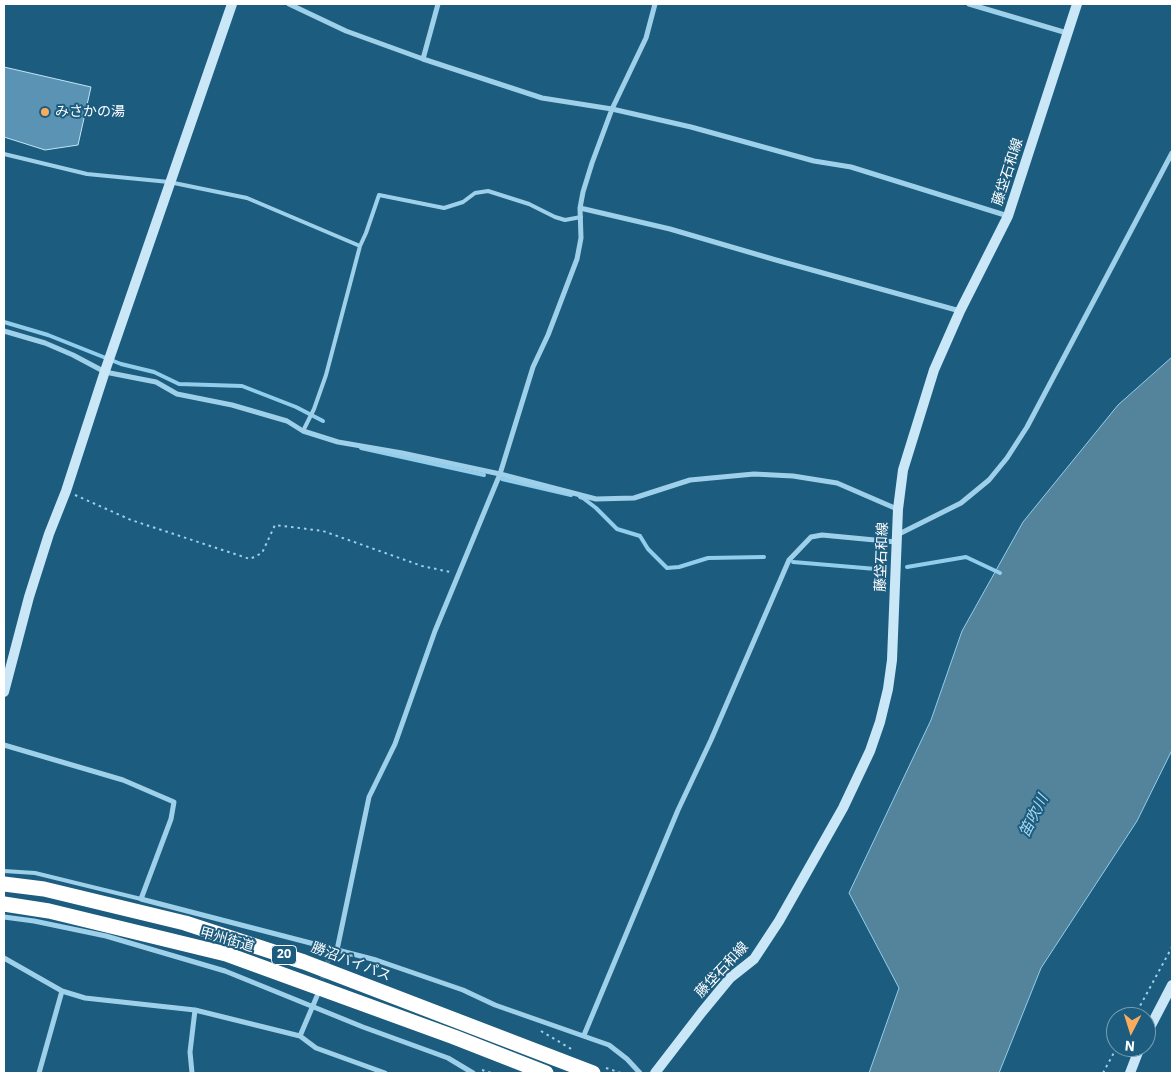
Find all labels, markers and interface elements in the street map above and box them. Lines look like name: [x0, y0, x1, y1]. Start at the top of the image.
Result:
place label: みさかの湯: [55, 104, 125, 120]
marker: みさかの湯: [39, 106, 51, 118]
street label: 藤垈石和線: [989, 136, 1027, 208]
street label: 藤垈石和線: [872, 522, 892, 592]
water label: 笛吹川: [1016, 792, 1052, 840]
street label: 甲州街道: [198, 924, 256, 956]
street label: 勝沼バイパス: [309, 939, 393, 985]
street label: 藤垈石和線: [692, 939, 752, 1001]
road number: 20: [272, 946, 296, 964]
north arrow: [1106, 1007, 1156, 1057]
text: N: [1124, 1037, 1136, 1055]

